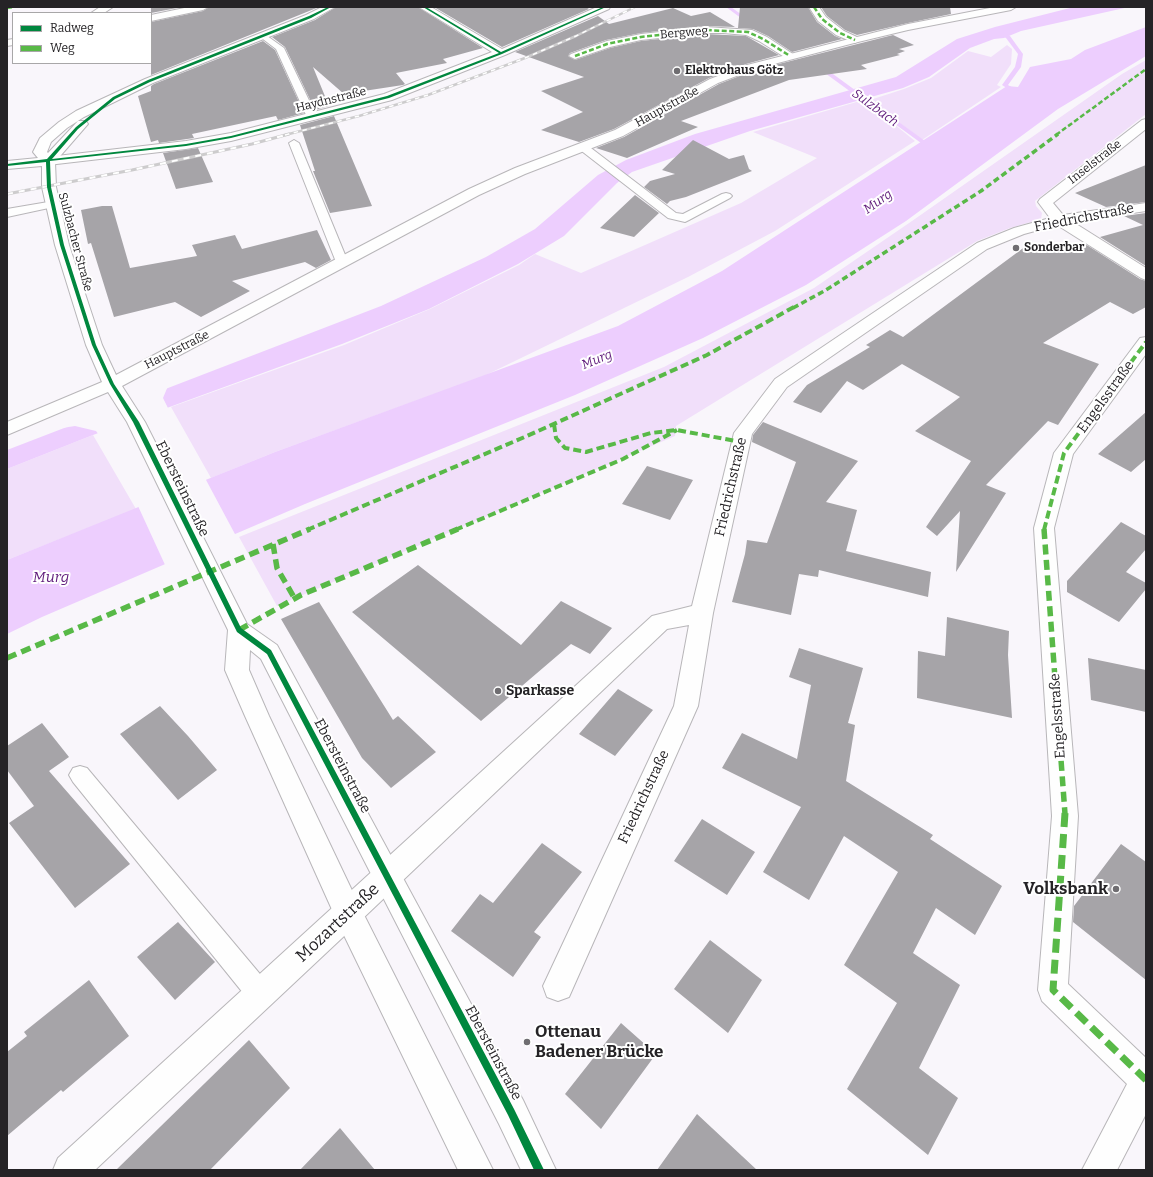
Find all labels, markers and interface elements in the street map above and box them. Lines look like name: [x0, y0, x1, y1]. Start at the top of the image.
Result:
legend: [12, 12, 152, 64]
text: Radweg: [50, 21, 94, 35]
street label: Bergweg: [659, 24, 709, 42]
text: Weg: [50, 41, 75, 55]
place label: Elektrohaus Götz: [685, 64, 783, 78]
marker: Elektrohaus Götz: [672, 66, 682, 76]
street label: Haydnstraße: [294, 84, 368, 116]
street label: Hauptstraße: [633, 84, 701, 130]
water label: Sulzbach: [849, 86, 901, 130]
street label: Inselstraße: [1066, 137, 1124, 187]
water label: Murg: [861, 187, 895, 217]
street label: Sulzbacher Straße: [55, 191, 95, 293]
street label: Friedrichstraße: [1033, 200, 1135, 236]
place label: Sonderbar: [1024, 241, 1084, 255]
marker: Sonderbar: [1011, 243, 1021, 253]
street label: Hauptstraße: [142, 328, 212, 372]
water label: Murg: [579, 347, 615, 373]
street label: Engelsstraße: [1074, 358, 1138, 436]
street label: Friedrichstraße: [711, 436, 751, 538]
street label: Ebersteinstraße: [152, 438, 212, 540]
water label: Murg: [33, 569, 69, 587]
street label: Engelsstraße: [1047, 673, 1069, 759]
place label: Sparkasse: [506, 683, 574, 699]
marker: Sparkasse: [493, 686, 503, 696]
street label: Ebersteinstraße: [310, 716, 374, 816]
street label: Friedrichstraße: [615, 748, 673, 846]
street label: Mozartstraße: [292, 879, 384, 967]
place label: Volksbank: [1023, 879, 1108, 899]
marker: Volksbank: [1111, 884, 1121, 894]
street label: Ebersteinstraße: [461, 1003, 525, 1103]
place label: Ottenau Badener Brücke: [535, 1022, 663, 1062]
marker: Ottenau Badener Brücke: [522, 1037, 532, 1047]

